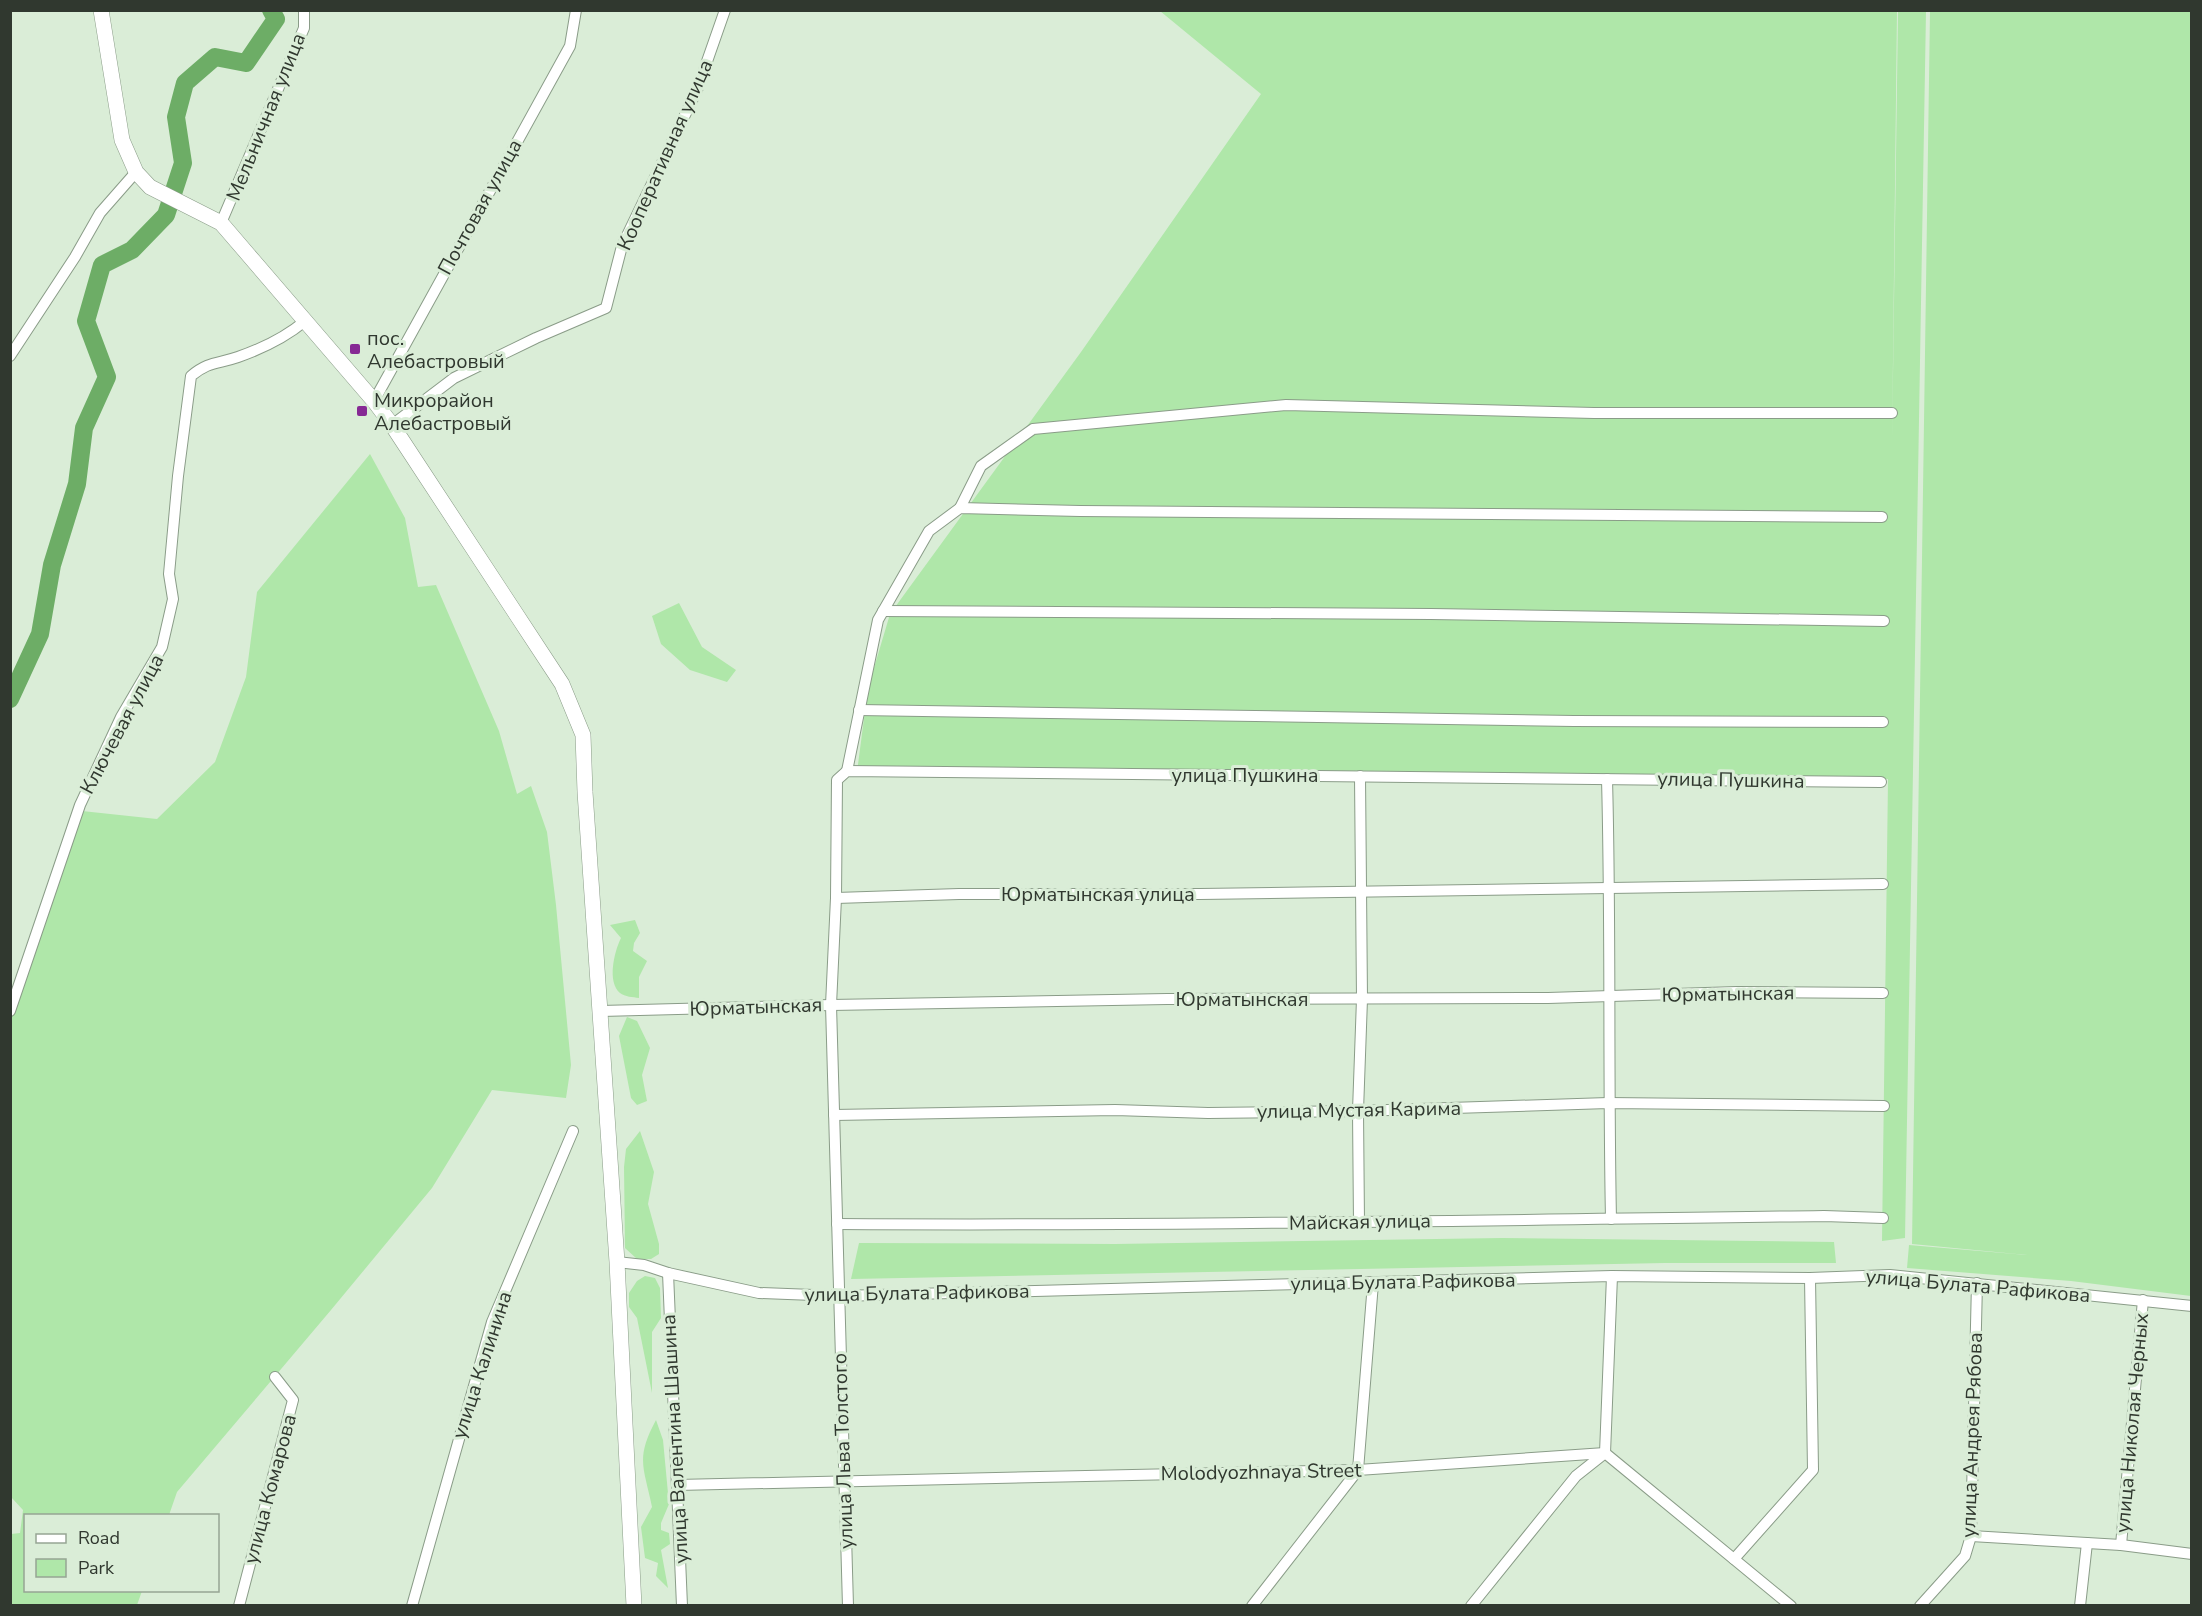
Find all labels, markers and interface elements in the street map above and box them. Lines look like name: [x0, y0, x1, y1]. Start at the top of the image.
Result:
street label: Мельничная улица: [220, 29, 312, 205]
street label: Кооперативная улица: [611, 55, 719, 255]
street label: Почтовая улица: [432, 134, 528, 280]
place label: пос. Алебастровый: [367, 325, 505, 375]
marker: пос. Алебастровый: [348, 342, 362, 356]
place label: Микрорайон Алебастровый: [374, 387, 512, 437]
marker: Микрорайон Алебастровый: [355, 404, 369, 418]
street label: Ключевая улица: [74, 649, 170, 799]
street label: улица Пушкина: [1171, 762, 1319, 789]
street label: улица Пушкина: [1657, 765, 1805, 795]
street label: Юрматынская улица: [1001, 881, 1195, 908]
street label: Юрматынская: [1661, 979, 1795, 1009]
street label: Юрматынская: [1176, 986, 1308, 1013]
street label: Юрматынская: [689, 991, 823, 1023]
street label: улица Мустая Карима: [1257, 1095, 1461, 1125]
street label: Майская улица: [1289, 1207, 1431, 1237]
street label: улица Булата Рафикова: [1865, 1263, 2091, 1309]
street label: улица Булата Рафикова: [1290, 1267, 1516, 1297]
street label: улица Булата Рафикова: [804, 1278, 1030, 1308]
street label: улица Калинина: [445, 1288, 519, 1442]
street label: улица Николая Черных: [2109, 1311, 2155, 1534]
street label: улица Валентина Шашина: [655, 1314, 695, 1564]
street label: улица Андрея Рябова: [1955, 1332, 1989, 1538]
street label: улица Льва Толстого: [826, 1353, 860, 1549]
street label: улица Комарова: [237, 1411, 303, 1567]
street label: Molodyozhnaya Street: [1160, 1457, 1363, 1487]
legend: [24, 1514, 219, 1592]
text: Road: [78, 1526, 120, 1550]
text: Park: [78, 1556, 115, 1580]

